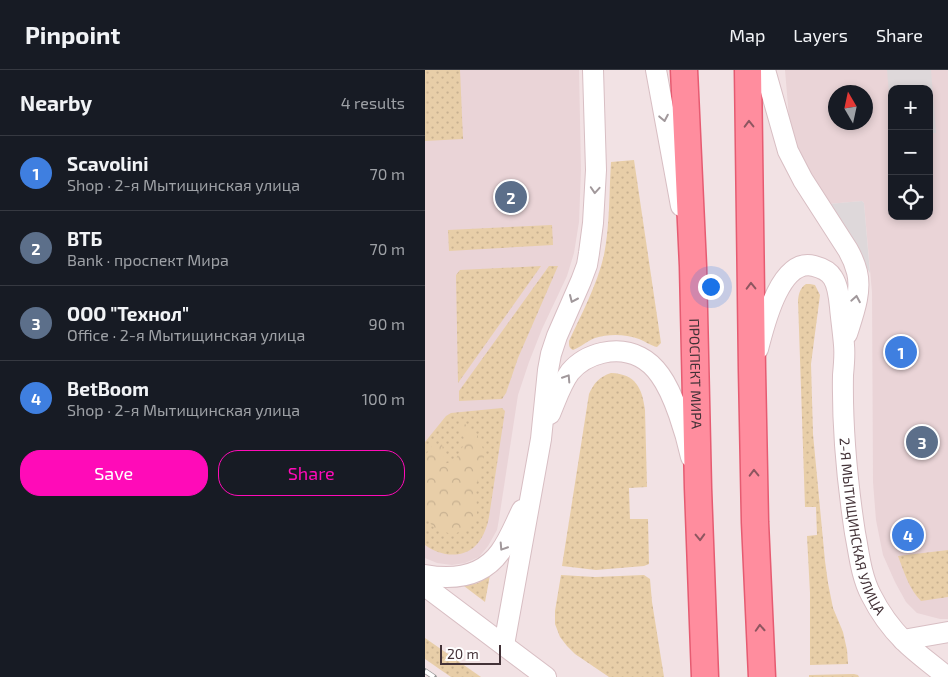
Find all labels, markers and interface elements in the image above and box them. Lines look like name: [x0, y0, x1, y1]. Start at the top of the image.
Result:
text: Pinpoint: [25, 20, 120, 49]
text: Map: [729, 24, 765, 46]
text: Layers: [793, 24, 848, 46]
text: Share: [876, 24, 923, 46]
north arrow: [828, 85, 873, 130]
map controls: [888, 85, 933, 220]
button: +: [888, 85, 933, 130]
text: Nearby: [20, 90, 92, 115]
text: 4 results: [341, 93, 405, 112]
one-way arrow: [658, 114, 669, 122]
one-way arrow: [744, 120, 754, 128]
button: −: [888, 130, 933, 175]
text: Scavolini: [67, 152, 149, 175]
text: 1: [33, 164, 39, 183]
text: 70 m: [370, 164, 405, 183]
text: Shop · 2-я Мытищинская улица: [67, 175, 300, 194]
button: locate: [888, 175, 933, 220]
pin: 2: [495, 178, 527, 216]
one-way arrow: [590, 186, 601, 194]
text: ВТБ: [67, 227, 102, 250]
text: 2: [31, 239, 41, 258]
text: 70 m: [370, 239, 405, 258]
text: Bank · проспект Мира: [67, 250, 229, 269]
your location: [698, 274, 724, 300]
one-way arrow: [746, 282, 756, 290]
one-way arrow: [569, 294, 579, 303]
one-way arrow: [851, 294, 861, 303]
text: ООО "Технол": [67, 302, 189, 325]
text: 3: [31, 314, 41, 333]
text: 90 m: [369, 314, 405, 333]
street label: ПРОСПЕКТ МИРА: [686, 318, 706, 430]
text: Office · 2-я Мытищинская улица: [67, 325, 305, 344]
pin: 1: [885, 333, 917, 371]
one-way arrow: [561, 375, 570, 384]
text: BetBoom: [67, 377, 149, 400]
text: 4: [31, 389, 41, 408]
text: 100 m: [362, 389, 405, 408]
text: Shop · 2-я Мытищинская улица: [67, 400, 300, 419]
pin: 3: [906, 423, 938, 461]
street label: 2-Я МЫТИЩИНСКАЯ УЛИЦА: [836, 437, 889, 618]
button: Save: [20, 450, 208, 496]
button: Share: [218, 450, 405, 496]
one-way arrow: [749, 469, 759, 476]
pin: 4: [892, 516, 924, 554]
one-way arrow: [695, 533, 705, 541]
one-way arrow: [499, 542, 509, 551]
one-way arrow: [755, 624, 765, 632]
scale bar: [440, 642, 501, 665]
text: 20 m: [447, 645, 479, 662]

